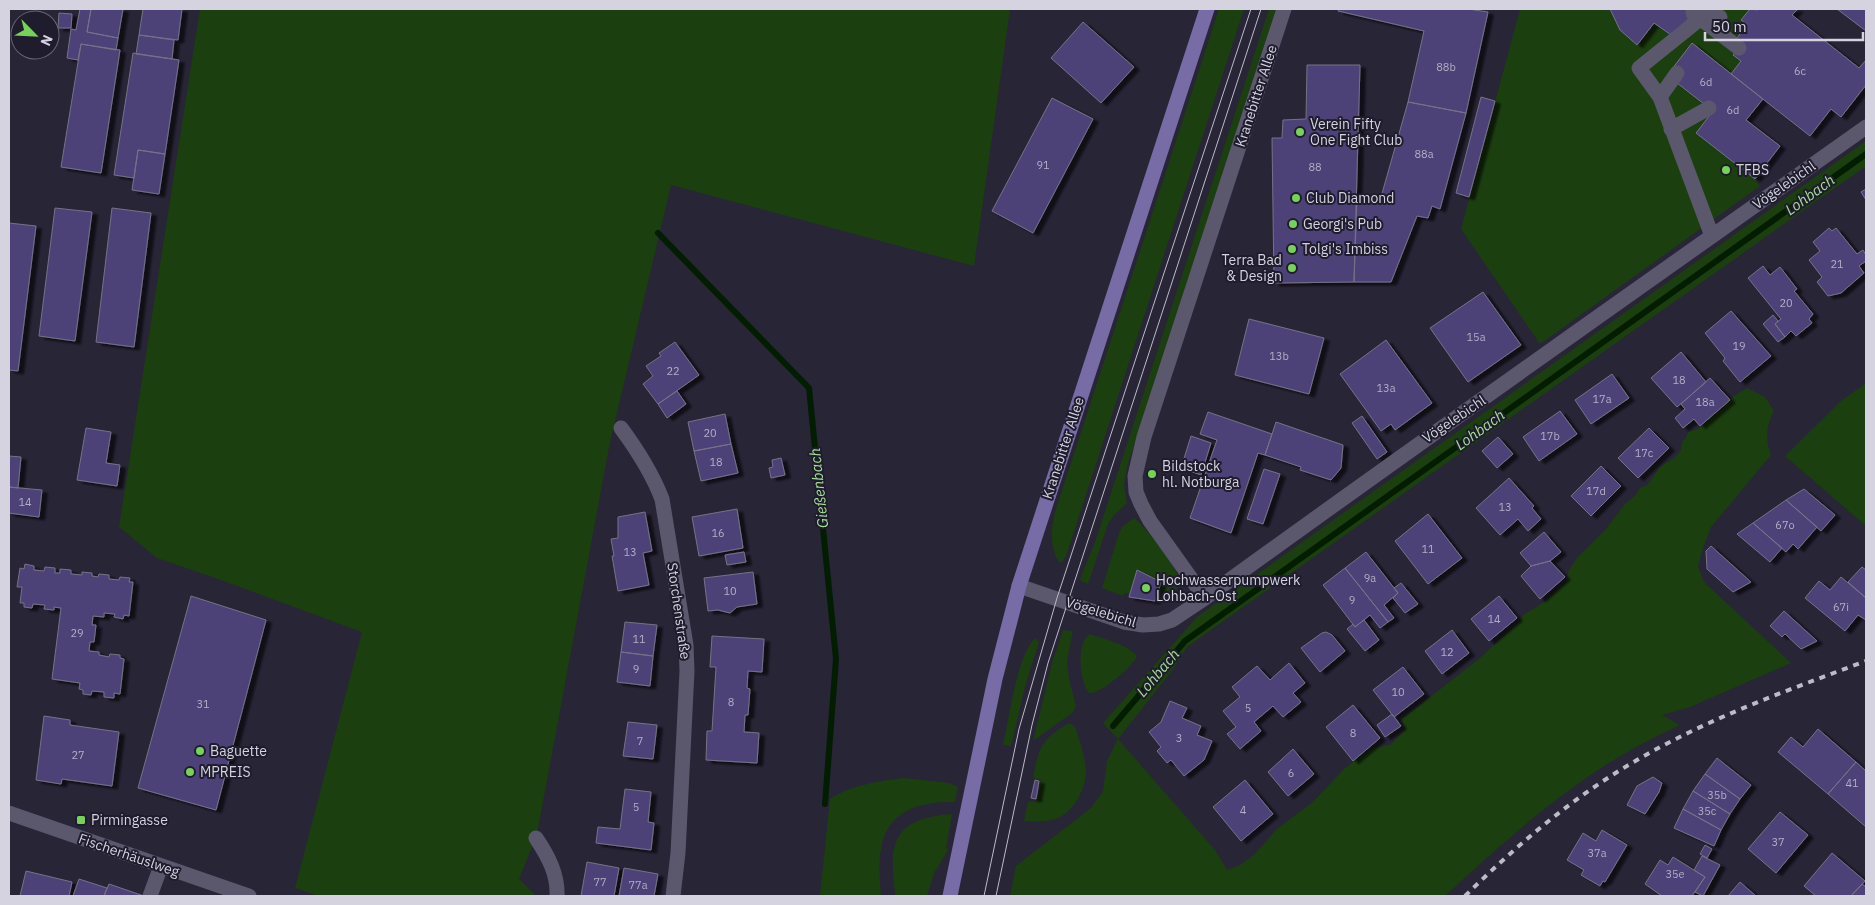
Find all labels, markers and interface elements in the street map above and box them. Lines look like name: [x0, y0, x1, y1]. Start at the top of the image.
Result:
north arrow: [10, 10, 60, 60]
scale bar: [1705, 10, 1862, 42]
text: 50 m: [1712, 17, 1747, 36]
text: N: [37, 32, 57, 49]
street label: Kranebitter Allee: [1231, 42, 1281, 149]
house number: 88b: [1436, 60, 1456, 74]
house number: 6c: [1794, 64, 1807, 78]
house number: 6d: [1700, 75, 1712, 89]
house number: 6d: [1727, 103, 1739, 117]
place label: Verein Fifty One Fight Club: [1310, 115, 1402, 149]
marker: Verein Fifty One Fight Club: [1294, 126, 1306, 138]
house number: 88a: [1414, 147, 1434, 161]
street label: Vögelebichl: [1749, 157, 1819, 213]
house number: 91: [1036, 158, 1050, 172]
house number: 88: [1308, 160, 1322, 174]
place label: TFBS: [1736, 161, 1769, 179]
marker: TFBS: [1720, 164, 1732, 176]
water label: Lohbach: [1781, 170, 1838, 219]
place label: Club Diamond: [1306, 189, 1394, 207]
marker: Club Diamond: [1290, 192, 1302, 204]
place label: Georgi's Pub: [1303, 215, 1382, 233]
marker: Georgi's Pub: [1287, 218, 1299, 230]
place label: Tolgi's Imbiss: [1302, 240, 1388, 258]
marker: Tolgi's Imbiss: [1286, 243, 1298, 255]
place label: Terra Bad & Design: [1221, 251, 1282, 285]
house number: 21: [1830, 257, 1844, 271]
marker: Terra Bad & Design: [1286, 262, 1298, 274]
house number: 20: [1779, 296, 1793, 310]
house number: 15a: [1466, 330, 1486, 344]
house number: 19: [1732, 339, 1746, 353]
house number: 13b: [1269, 349, 1289, 363]
house number: 22: [666, 364, 680, 378]
house number: 18: [1672, 373, 1686, 387]
house number: 13a: [1376, 381, 1396, 395]
street label: Vögelebichl: [1419, 391, 1489, 447]
house number: 17a: [1592, 392, 1612, 406]
street label: Kranebitter Allee: [1038, 394, 1088, 501]
house number: 18a: [1695, 395, 1715, 409]
water label: Lohbach: [1451, 405, 1508, 454]
house number: 20: [703, 426, 717, 440]
house number: 17b: [1540, 429, 1560, 443]
house number: 17c: [1635, 446, 1654, 460]
water label: Gießenbach: [805, 447, 832, 529]
house number: 18: [709, 455, 723, 469]
place label: Bildstock hl. Notburga: [1162, 457, 1240, 491]
marker: Bildstock hl. Notburga: [1146, 468, 1158, 480]
house number: 17d: [1586, 484, 1606, 498]
house number: 14: [18, 495, 32, 509]
house number: 13: [1498, 500, 1512, 514]
house number: 67o: [1775, 518, 1795, 532]
house number: 16: [711, 526, 725, 540]
house number: 11: [1421, 542, 1435, 556]
house number: 13: [623, 545, 637, 559]
street label: Storchenstraße: [663, 562, 695, 661]
place label: Hochwasserpumpwerk Lohbach-Ost: [1156, 571, 1301, 605]
house number: 9a: [1364, 571, 1376, 585]
marker: Hochwasserpumpwerk Lohbach-Ost: [1140, 582, 1152, 594]
house number: 10: [723, 584, 737, 598]
street label: Vögelebichl: [1064, 593, 1139, 631]
house number: 9: [1349, 593, 1355, 607]
house number: 67i: [1833, 600, 1849, 614]
house number: 14: [1487, 612, 1501, 626]
house number: 29: [70, 626, 84, 640]
house number: 11: [632, 632, 646, 646]
water label: Lohbach: [1132, 645, 1183, 701]
house number: 12: [1440, 645, 1454, 659]
house number: 9: [633, 662, 639, 676]
house number: 10: [1391, 685, 1405, 699]
house number: 8: [728, 695, 734, 709]
house number: 31: [196, 697, 210, 711]
house number: 5: [1245, 701, 1251, 715]
house number: 8: [1350, 726, 1356, 740]
house number: 3: [1176, 731, 1182, 745]
house number: 7: [637, 734, 643, 748]
place label: Baguette: [210, 742, 267, 760]
marker: Baguette: [194, 745, 206, 757]
house number: 27: [71, 748, 85, 762]
place label: MPREIS: [200, 763, 251, 781]
marker: MPREIS: [184, 766, 196, 778]
house number: 6: [1288, 766, 1294, 780]
house number: 41: [1845, 776, 1859, 790]
house number: 35b: [1707, 788, 1727, 802]
house number: 5: [633, 800, 639, 814]
house number: 4: [1240, 803, 1247, 817]
house number: 35c: [1698, 804, 1717, 818]
place label: Pirmingasse: [91, 811, 168, 829]
marker: Pirmingasse: [75, 814, 87, 826]
street label: Fischerhäuslweg: [76, 829, 182, 881]
house number: 37: [1771, 835, 1785, 849]
house number: 37a: [1587, 846, 1607, 860]
house number: 35e: [1665, 867, 1685, 881]
house number: 77: [593, 875, 607, 889]
house number: 77a: [628, 878, 648, 892]

